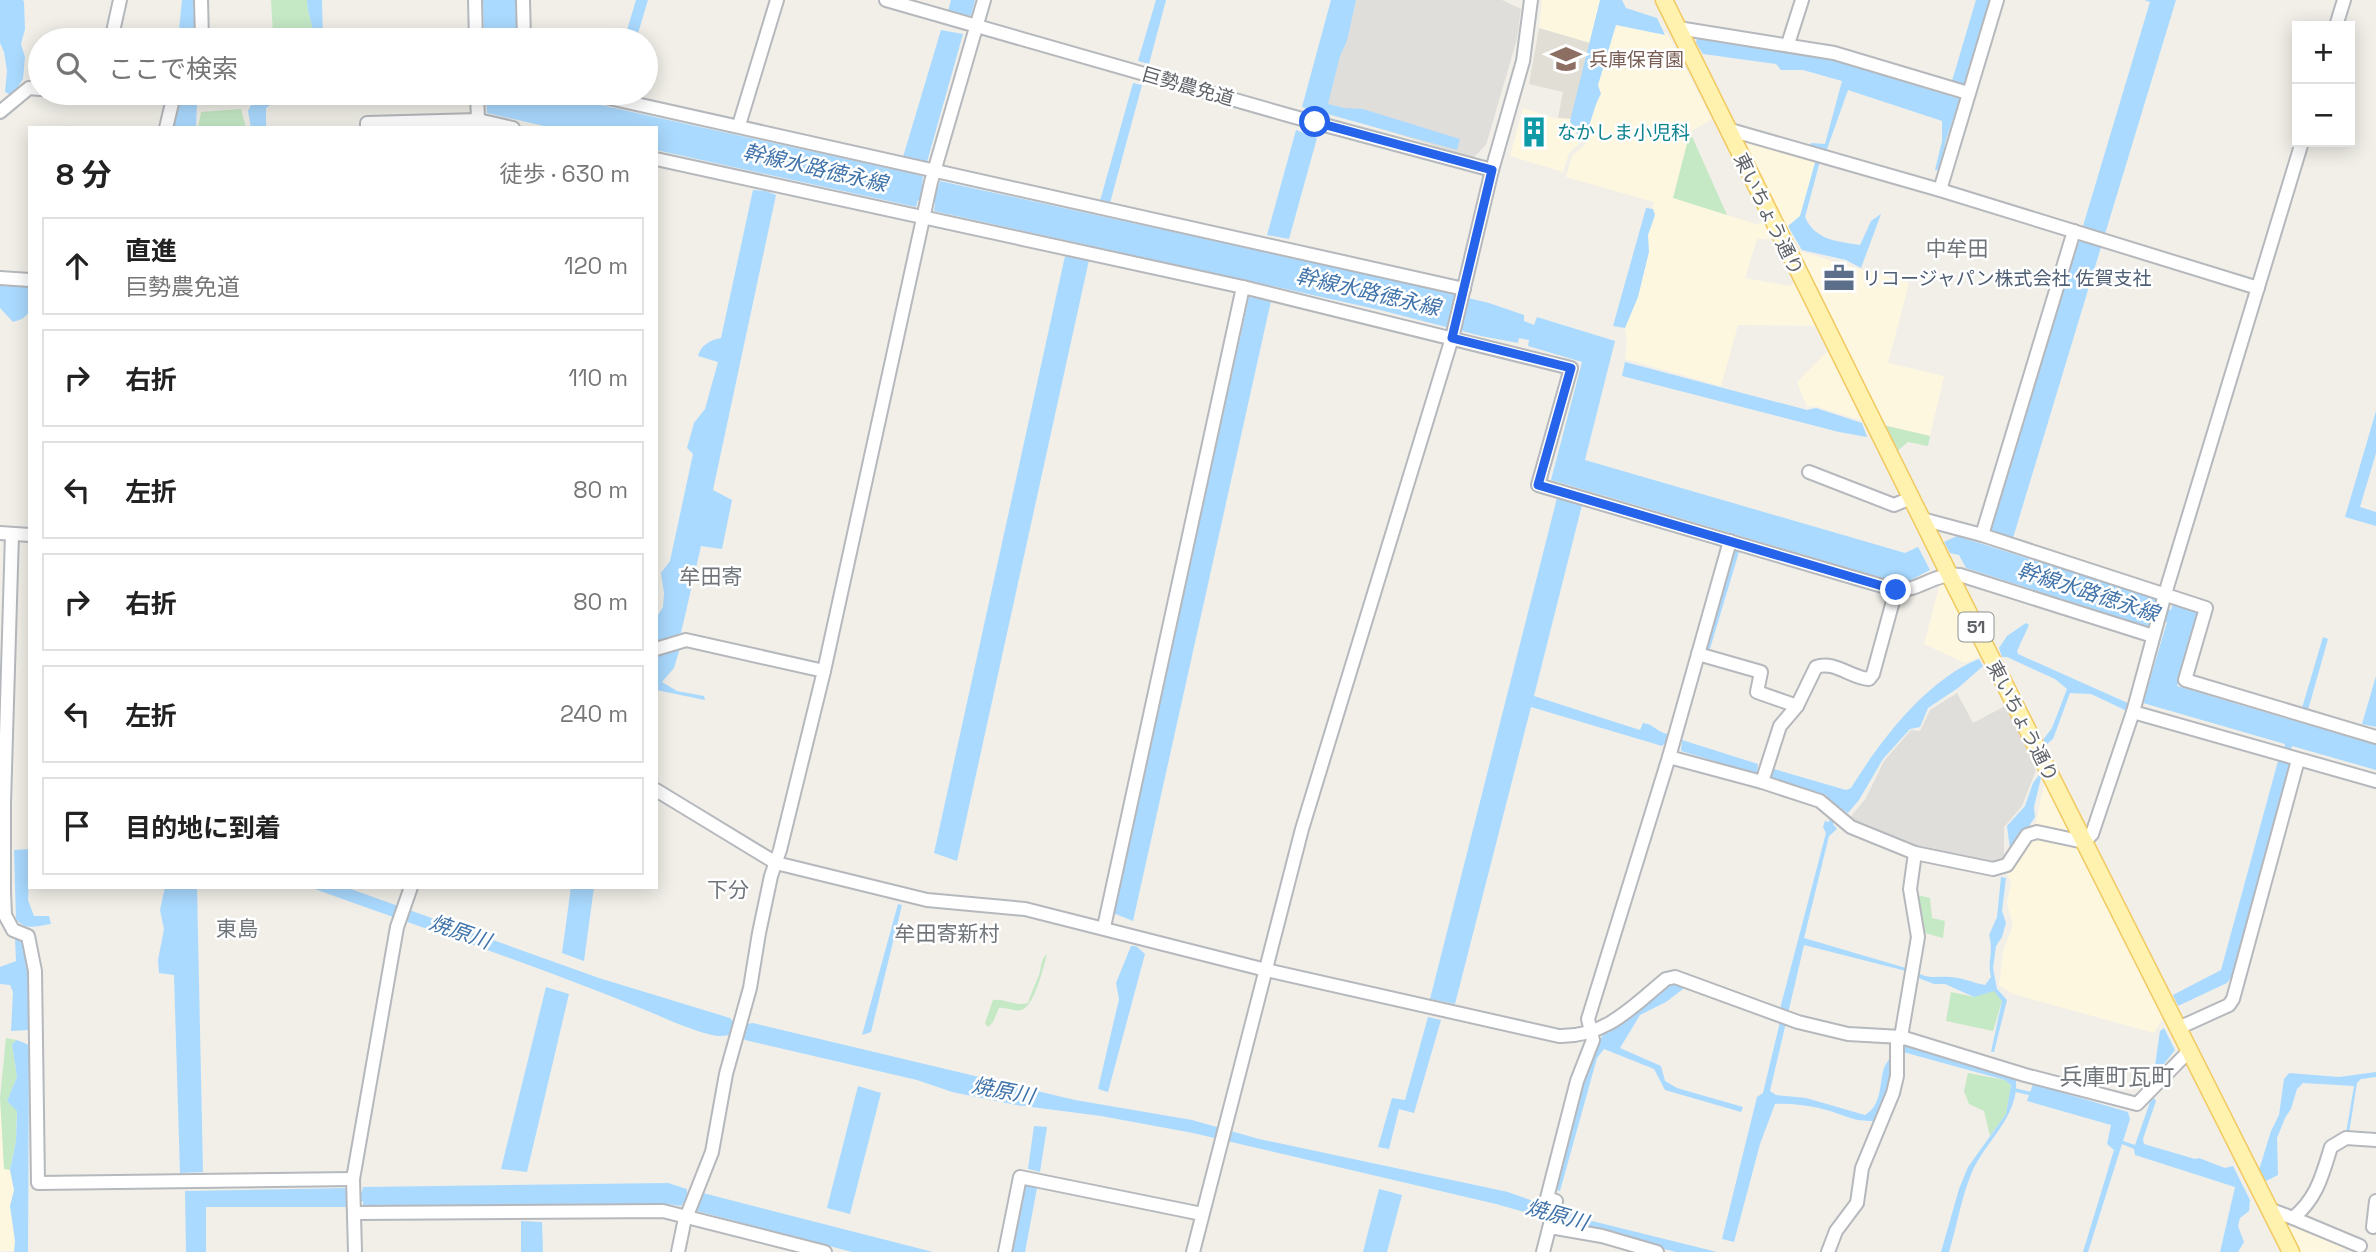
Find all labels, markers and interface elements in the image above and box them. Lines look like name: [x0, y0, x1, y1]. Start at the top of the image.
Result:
map controls: [2292, 21, 2355, 147]
button: +: [2292, 21, 2355, 84]
search box: [28, 28, 658, 105]
school or university icon: 兵庫保育園: [1549, 42, 1583, 76]
place label: 兵庫保育園: [1589, 47, 1684, 72]
icon: search: [52, 48, 90, 86]
text: ここで検索: [108, 52, 238, 86]
street label: 巨勢農免道: [1139, 61, 1237, 112]
button: −: [2292, 84, 2355, 147]
route start: [1299, 106, 1330, 137]
building icon: なかしま小児科: [1517, 115, 1551, 149]
place label: なかしま小児科: [1557, 120, 1690, 145]
water label: 幹線水路徳永線: [740, 138, 893, 198]
street label: 東いちょう通り: [1728, 149, 1809, 279]
text: 8 分: [56, 155, 112, 194]
text: 徒歩 · 630 m: [499, 159, 630, 189]
text: 直進: [125, 234, 177, 268]
district label: 中牟田: [1926, 235, 1989, 262]
icon: ahead: [58, 247, 96, 285]
text: 120 m: [564, 251, 628, 281]
office icon: リコージャパン株式会社 佐賀支社: [1822, 261, 1856, 295]
water label: 幹線水路徳永線: [1293, 262, 1446, 322]
place label: リコージャパン株式会社 佐賀支社: [1862, 266, 2152, 291]
text: 巨勢農免道: [125, 272, 240, 302]
icon: right: [58, 359, 96, 397]
text: 右折: [125, 363, 177, 397]
text: 110 m: [568, 363, 628, 393]
icon: left: [58, 471, 96, 509]
text: 左折: [125, 475, 177, 509]
text: 80 m: [573, 475, 628, 505]
water label: 幹線水路徳永線: [2014, 556, 2165, 628]
district label: 牟田寄: [680, 563, 743, 590]
route end: [1880, 574, 1911, 605]
icon: right: [58, 583, 96, 621]
text: 右折: [125, 587, 177, 621]
text: 80 m: [573, 587, 628, 617]
road number: 51: [1958, 612, 1994, 642]
street label: 東いちょう通り: [1981, 656, 2064, 786]
icon: left: [58, 695, 96, 733]
text: 左折: [125, 699, 177, 733]
text: 240 m: [560, 699, 628, 729]
icon: arrive: [58, 807, 96, 845]
text: 目的地に到着: [125, 811, 281, 845]
district label: 下分: [707, 876, 749, 903]
water label: 焼原川: [426, 909, 496, 955]
district label: 東島: [216, 915, 258, 942]
district label: 牟田寄新村: [895, 920, 1000, 947]
district label: 兵庫町瓦町: [2060, 1062, 2175, 1092]
water label: 焼原川: [970, 1071, 1039, 1110]
water label: 焼原川: [1523, 1193, 1593, 1237]

